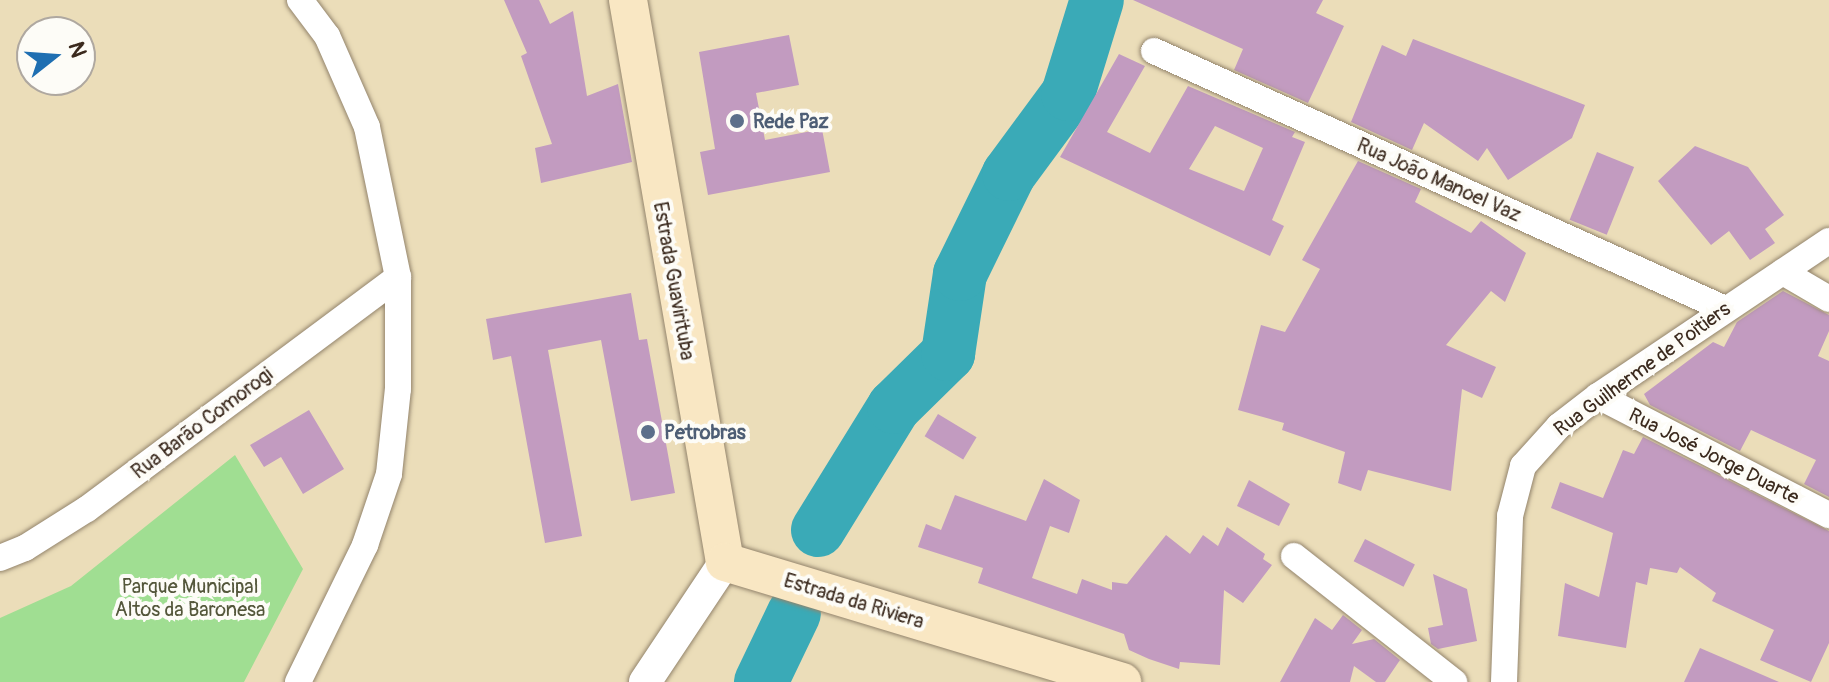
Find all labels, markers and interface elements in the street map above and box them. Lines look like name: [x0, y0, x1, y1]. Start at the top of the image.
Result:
north arrow: [16, 16, 96, 96]
text: N: [61, 38, 93, 61]
place label: Rede Paz: [753, 109, 829, 133]
marker: Rede Paz: [728, 112, 746, 130]
street label: Rua João Manoel Vaz: [1353, 133, 1525, 227]
street label: Estrada Guavirituba: [648, 200, 700, 362]
street label: Rua Guilherme de Poitiers: [1549, 297, 1735, 441]
street label: Rua Barão Comorogi: [127, 362, 277, 484]
street label: Rua José Jorge Duarte: [1625, 403, 1803, 509]
place label: Petrobras: [664, 420, 746, 444]
marker: Petrobras: [639, 423, 657, 441]
street label: Estrada da Riviera: [781, 568, 927, 634]
park label: Parque Municipal Altos da Baronesa: [115, 574, 265, 621]

